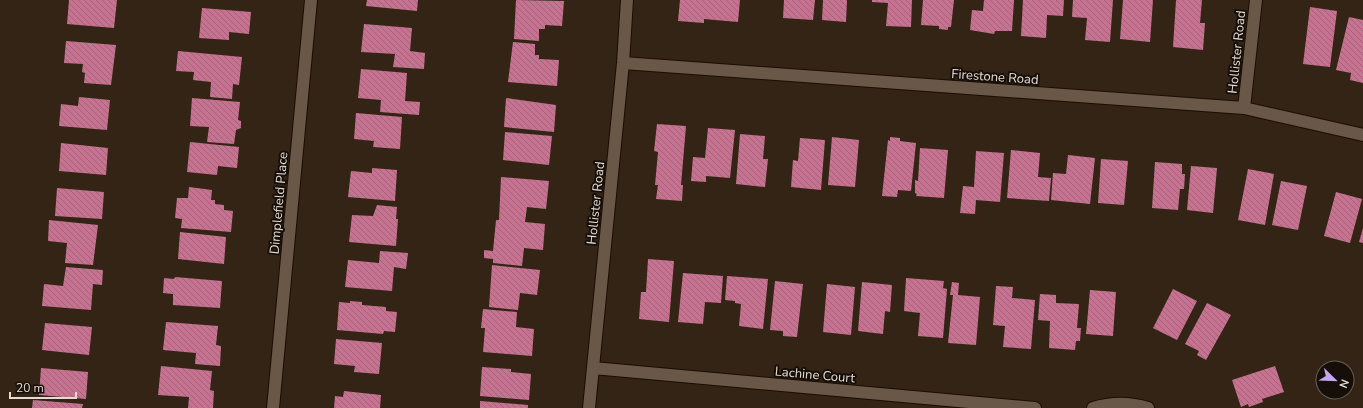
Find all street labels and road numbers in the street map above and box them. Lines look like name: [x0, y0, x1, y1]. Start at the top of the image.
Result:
street label: Hollister Road: [1224, 10, 1250, 95]
street label: Firestone Road: [951, 65, 1039, 89]
street label: Dimplefield Place: [266, 151, 292, 255]
street label: Hollister Road: [583, 161, 609, 246]
street label: Lachine Court: [774, 363, 856, 388]

